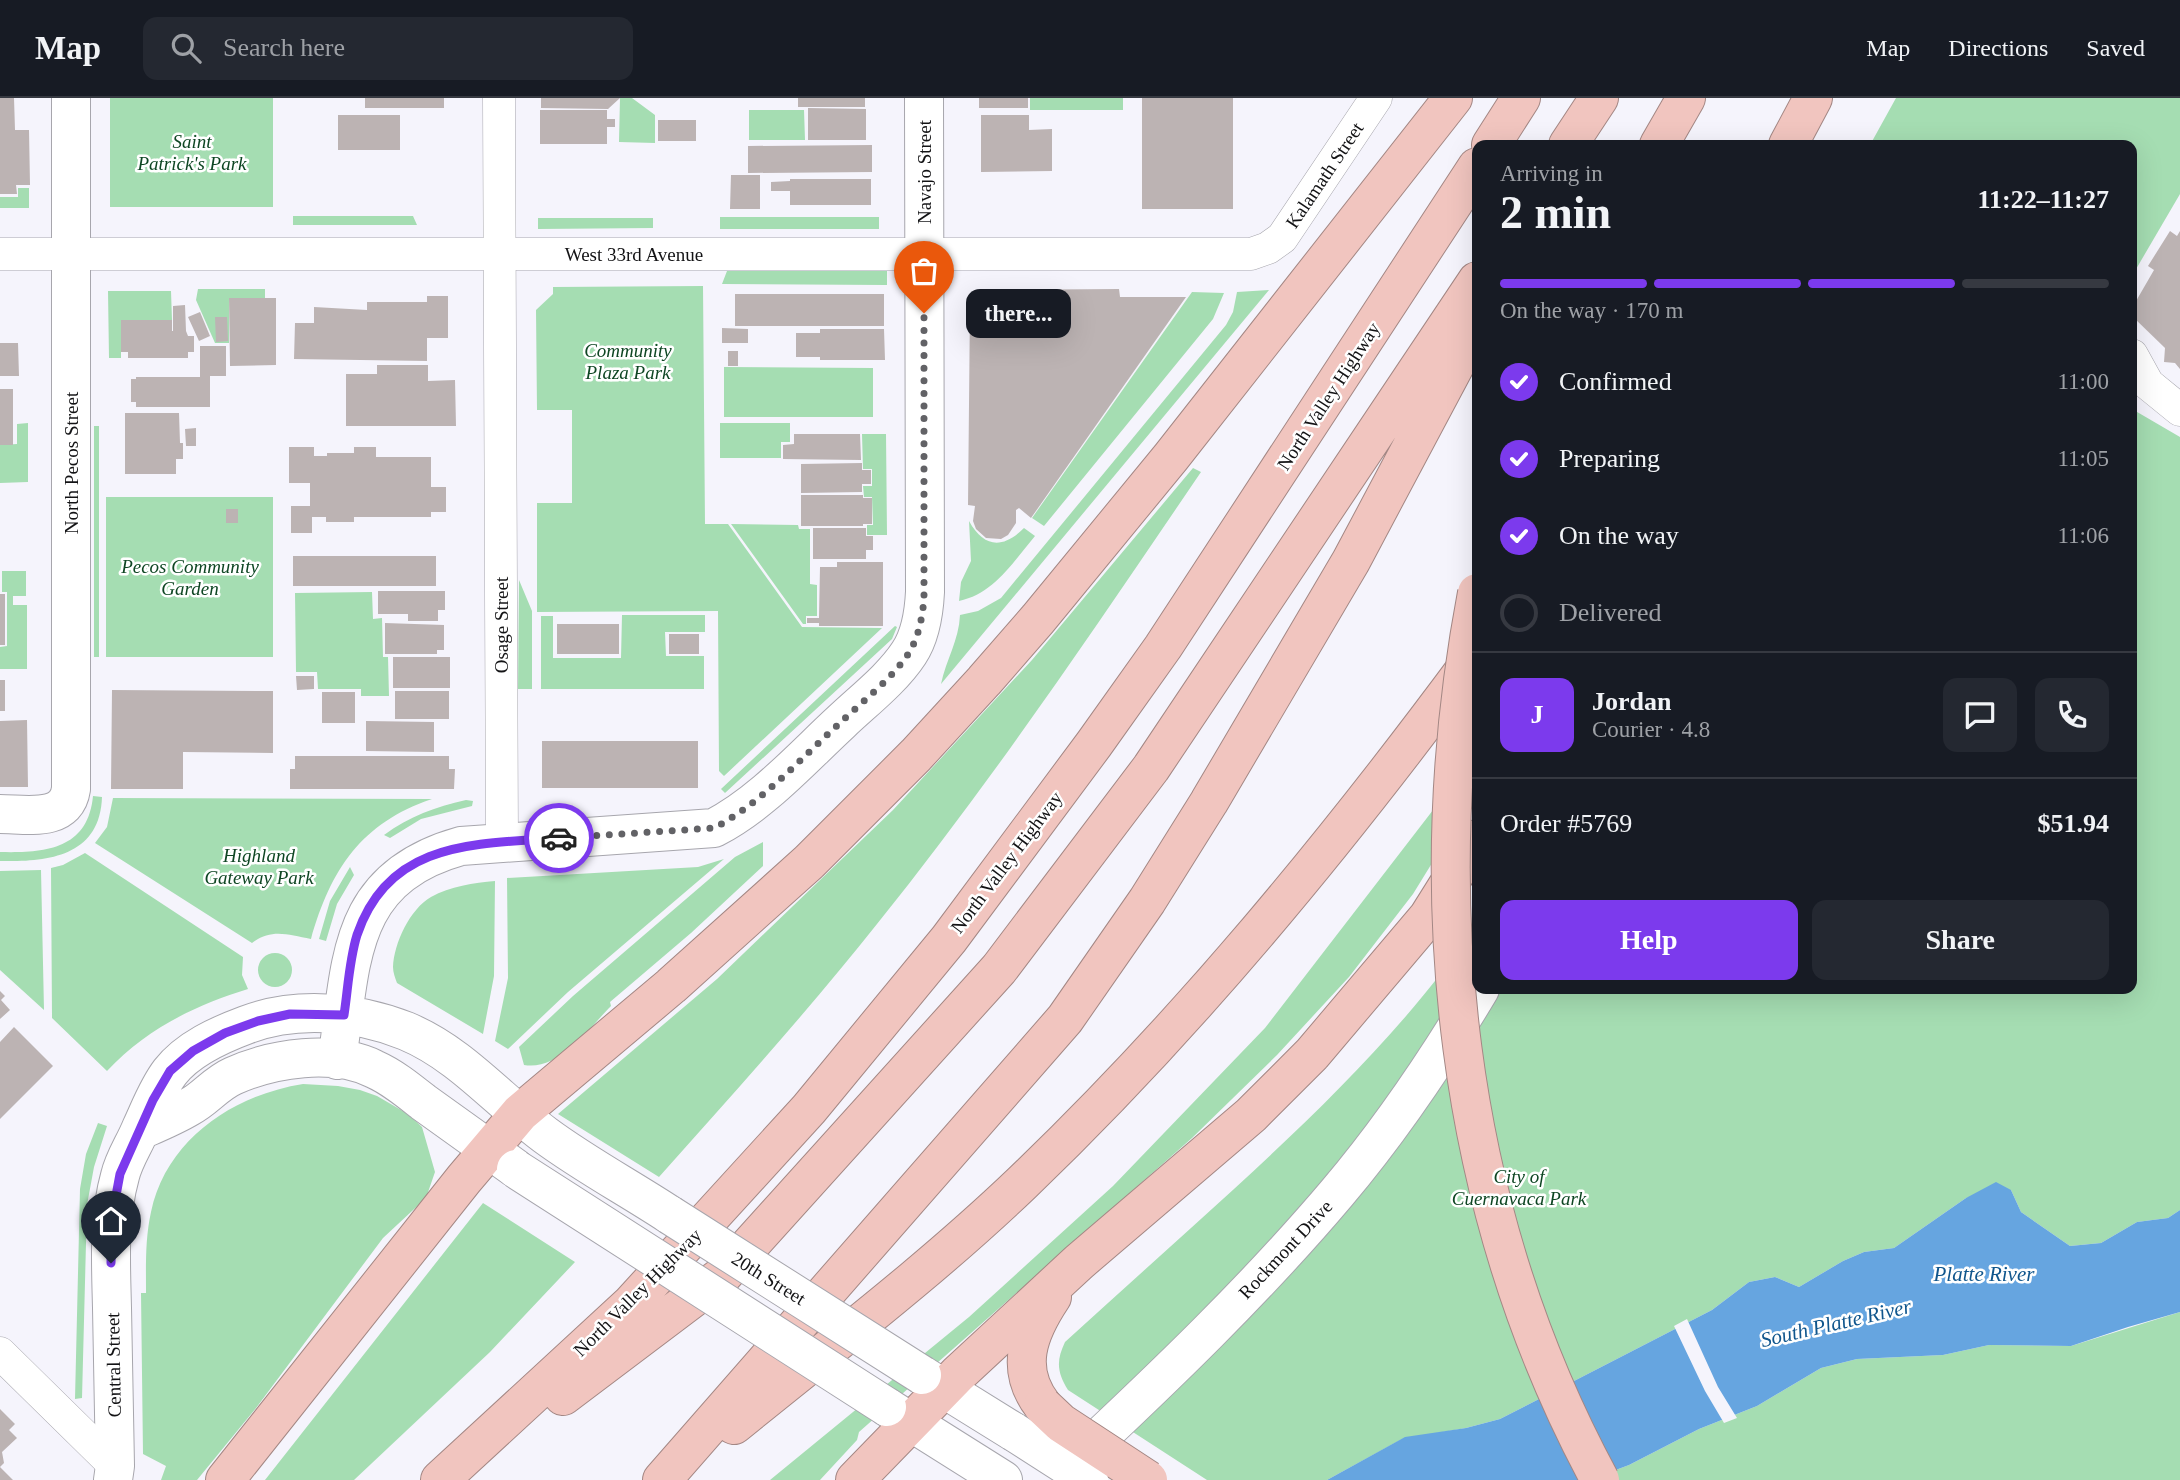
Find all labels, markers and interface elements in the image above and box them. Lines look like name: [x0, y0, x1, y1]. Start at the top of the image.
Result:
search box: [143, 17, 633, 80]
icon: search: [167, 29, 205, 67]
text: Map: [35, 30, 101, 66]
text: Search here: [223, 33, 345, 62]
text: Map: [1866, 35, 1910, 61]
text: Directions: [1948, 35, 2048, 61]
text: Saved: [2086, 35, 2145, 61]
street label: Kalamath Street: [1281, 118, 1368, 232]
street label: Navajo Street: [914, 119, 935, 224]
park label: Saint Patrick's Park: [136, 131, 247, 174]
text: Arriving in: [1500, 161, 1603, 186]
text: 11:22–11:27: [1978, 185, 2109, 214]
text: 2 min: [1500, 187, 1611, 238]
pin: [894, 241, 954, 313]
street label: West 33rd Avenue: [565, 244, 703, 265]
icon: bag: [905, 252, 943, 290]
callout: there...: [966, 288, 1071, 338]
text: On the way · 170 m: [1500, 298, 1683, 323]
text: there...: [985, 301, 1052, 326]
street label: North Valley Highway: [1273, 318, 1384, 474]
park label: Community Plaza Park: [584, 340, 672, 383]
icon: check: [1500, 363, 1538, 401]
text: Confirmed: [1559, 367, 1672, 396]
text: 11:00: [2057, 369, 2109, 394]
street label: North Pecos Street: [61, 391, 82, 534]
icon: check: [1500, 440, 1538, 478]
text: Preparing: [1559, 444, 1660, 473]
text: 11:05: [2057, 446, 2109, 471]
icon: check: [1500, 517, 1538, 555]
text: On the way: [1559, 521, 1679, 550]
text: 11:06: [2057, 523, 2109, 548]
park label: Pecos Community Garden: [120, 556, 259, 599]
street label: Osage Street: [491, 576, 512, 673]
text: Delivered: [1559, 598, 1662, 627]
button: chat: [1943, 678, 2017, 752]
button: phone: [2035, 678, 2109, 752]
text: Jordan: [1592, 687, 1671, 716]
text: J: [1531, 700, 1544, 729]
text: Courier · 4.8: [1592, 717, 1710, 742]
street label: North Valley Highway: [946, 787, 1067, 937]
courier: [524, 803, 594, 873]
text: Order #5769: [1500, 809, 1632, 838]
text: $51.94: [2038, 809, 2109, 838]
icon: car: [540, 819, 578, 857]
park label: Highland Gateway Park: [204, 845, 314, 888]
button: Help: [1500, 900, 1798, 980]
button: Share: [1812, 900, 2109, 980]
park label: City of Cuernavaca Park: [1452, 1166, 1587, 1209]
pin: [81, 1191, 141, 1263]
street label: Rockmont Drive: [1234, 1196, 1336, 1303]
icon: home: [92, 1202, 130, 1240]
street label: North Valley Highway: [569, 1224, 706, 1360]
street label: 20th Street: [728, 1248, 810, 1310]
water label: Platte River: [1933, 1262, 2035, 1286]
water label: South Platte River: [1758, 1294, 1915, 1352]
street label: Central Street: [102, 1312, 125, 1418]

